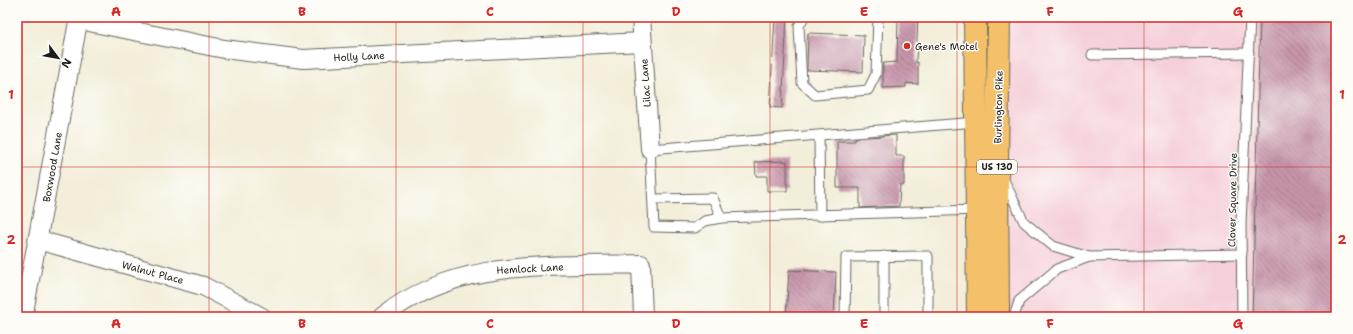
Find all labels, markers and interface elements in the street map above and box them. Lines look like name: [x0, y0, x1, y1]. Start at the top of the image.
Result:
text: A: [111, 3, 121, 20]
text: B: [298, 3, 306, 20]
text: C: [486, 3, 494, 20]
text: D: [671, 3, 681, 20]
text: E: [860, 3, 869, 20]
text: F: [1046, 3, 1054, 20]
text: G: [1233, 3, 1244, 20]
north arrow: [38, 38, 78, 78]
place label: Gene's Motel: [915, 40, 978, 53]
marker: Gene's Motel: [902, 41, 912, 51]
street label: Holly Lane: [333, 49, 385, 64]
text: N: [57, 55, 75, 71]
street label: Lilac Lane: [637, 58, 654, 108]
street label: Burlington Pike: [991, 70, 1006, 144]
text: 1: [8, 86, 14, 103]
text: 1: [1339, 86, 1345, 103]
street label: Boxwood Lane: [40, 131, 65, 203]
street label: Clover Square Drive: [1225, 152, 1240, 247]
road number: US 130: [977, 160, 1017, 174]
text: 2: [6, 231, 16, 248]
text: 2: [1337, 231, 1347, 248]
street label: Walnut Place: [121, 258, 186, 287]
street label: Hemlock Lane: [496, 260, 564, 277]
text: A: [111, 315, 121, 332]
text: B: [298, 315, 306, 332]
text: C: [486, 315, 494, 332]
text: D: [671, 315, 681, 332]
text: E: [860, 315, 869, 332]
text: F: [1046, 315, 1054, 332]
text: G: [1233, 315, 1244, 332]

